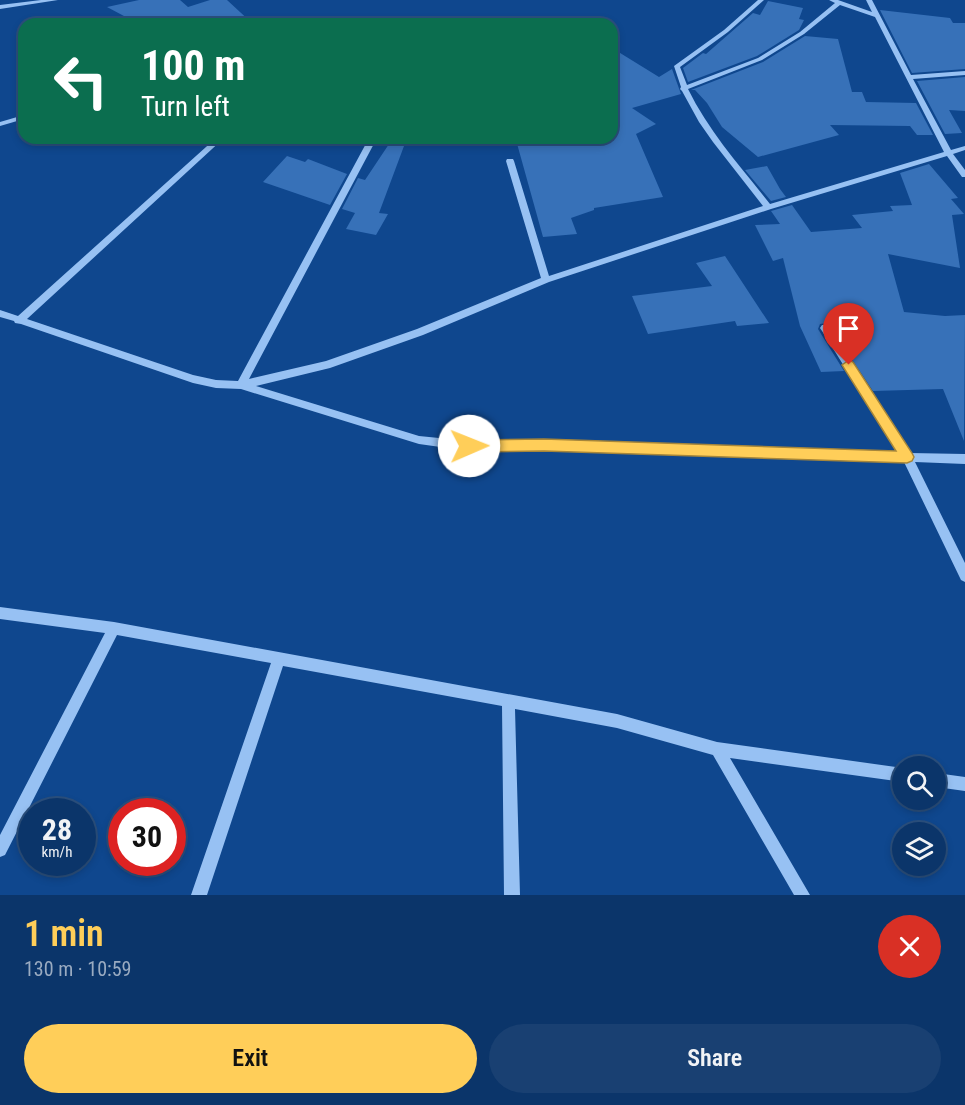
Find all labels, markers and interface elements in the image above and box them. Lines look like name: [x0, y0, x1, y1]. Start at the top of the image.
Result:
text: 100 m: [141, 41, 246, 90]
icon: left: [42, 42, 120, 120]
text: Turn left: [141, 91, 230, 123]
pin: [823, 303, 874, 365]
icon: arrive: [832, 312, 865, 345]
position arrow: [437, 414, 501, 478]
map controls: [892, 756, 946, 876]
button: search: [892, 756, 946, 810]
speed limit sign: 30: [108, 798, 186, 876]
text: 28: [42, 812, 72, 847]
button: layers: [892, 822, 946, 876]
text: km/h: [42, 843, 72, 861]
text: 1 min: [24, 913, 104, 955]
button: close: [878, 915, 941, 978]
text: 130 m · 10:59: [24, 957, 131, 981]
button: Exit: [24, 1024, 477, 1093]
button: Share: [489, 1024, 941, 1093]

